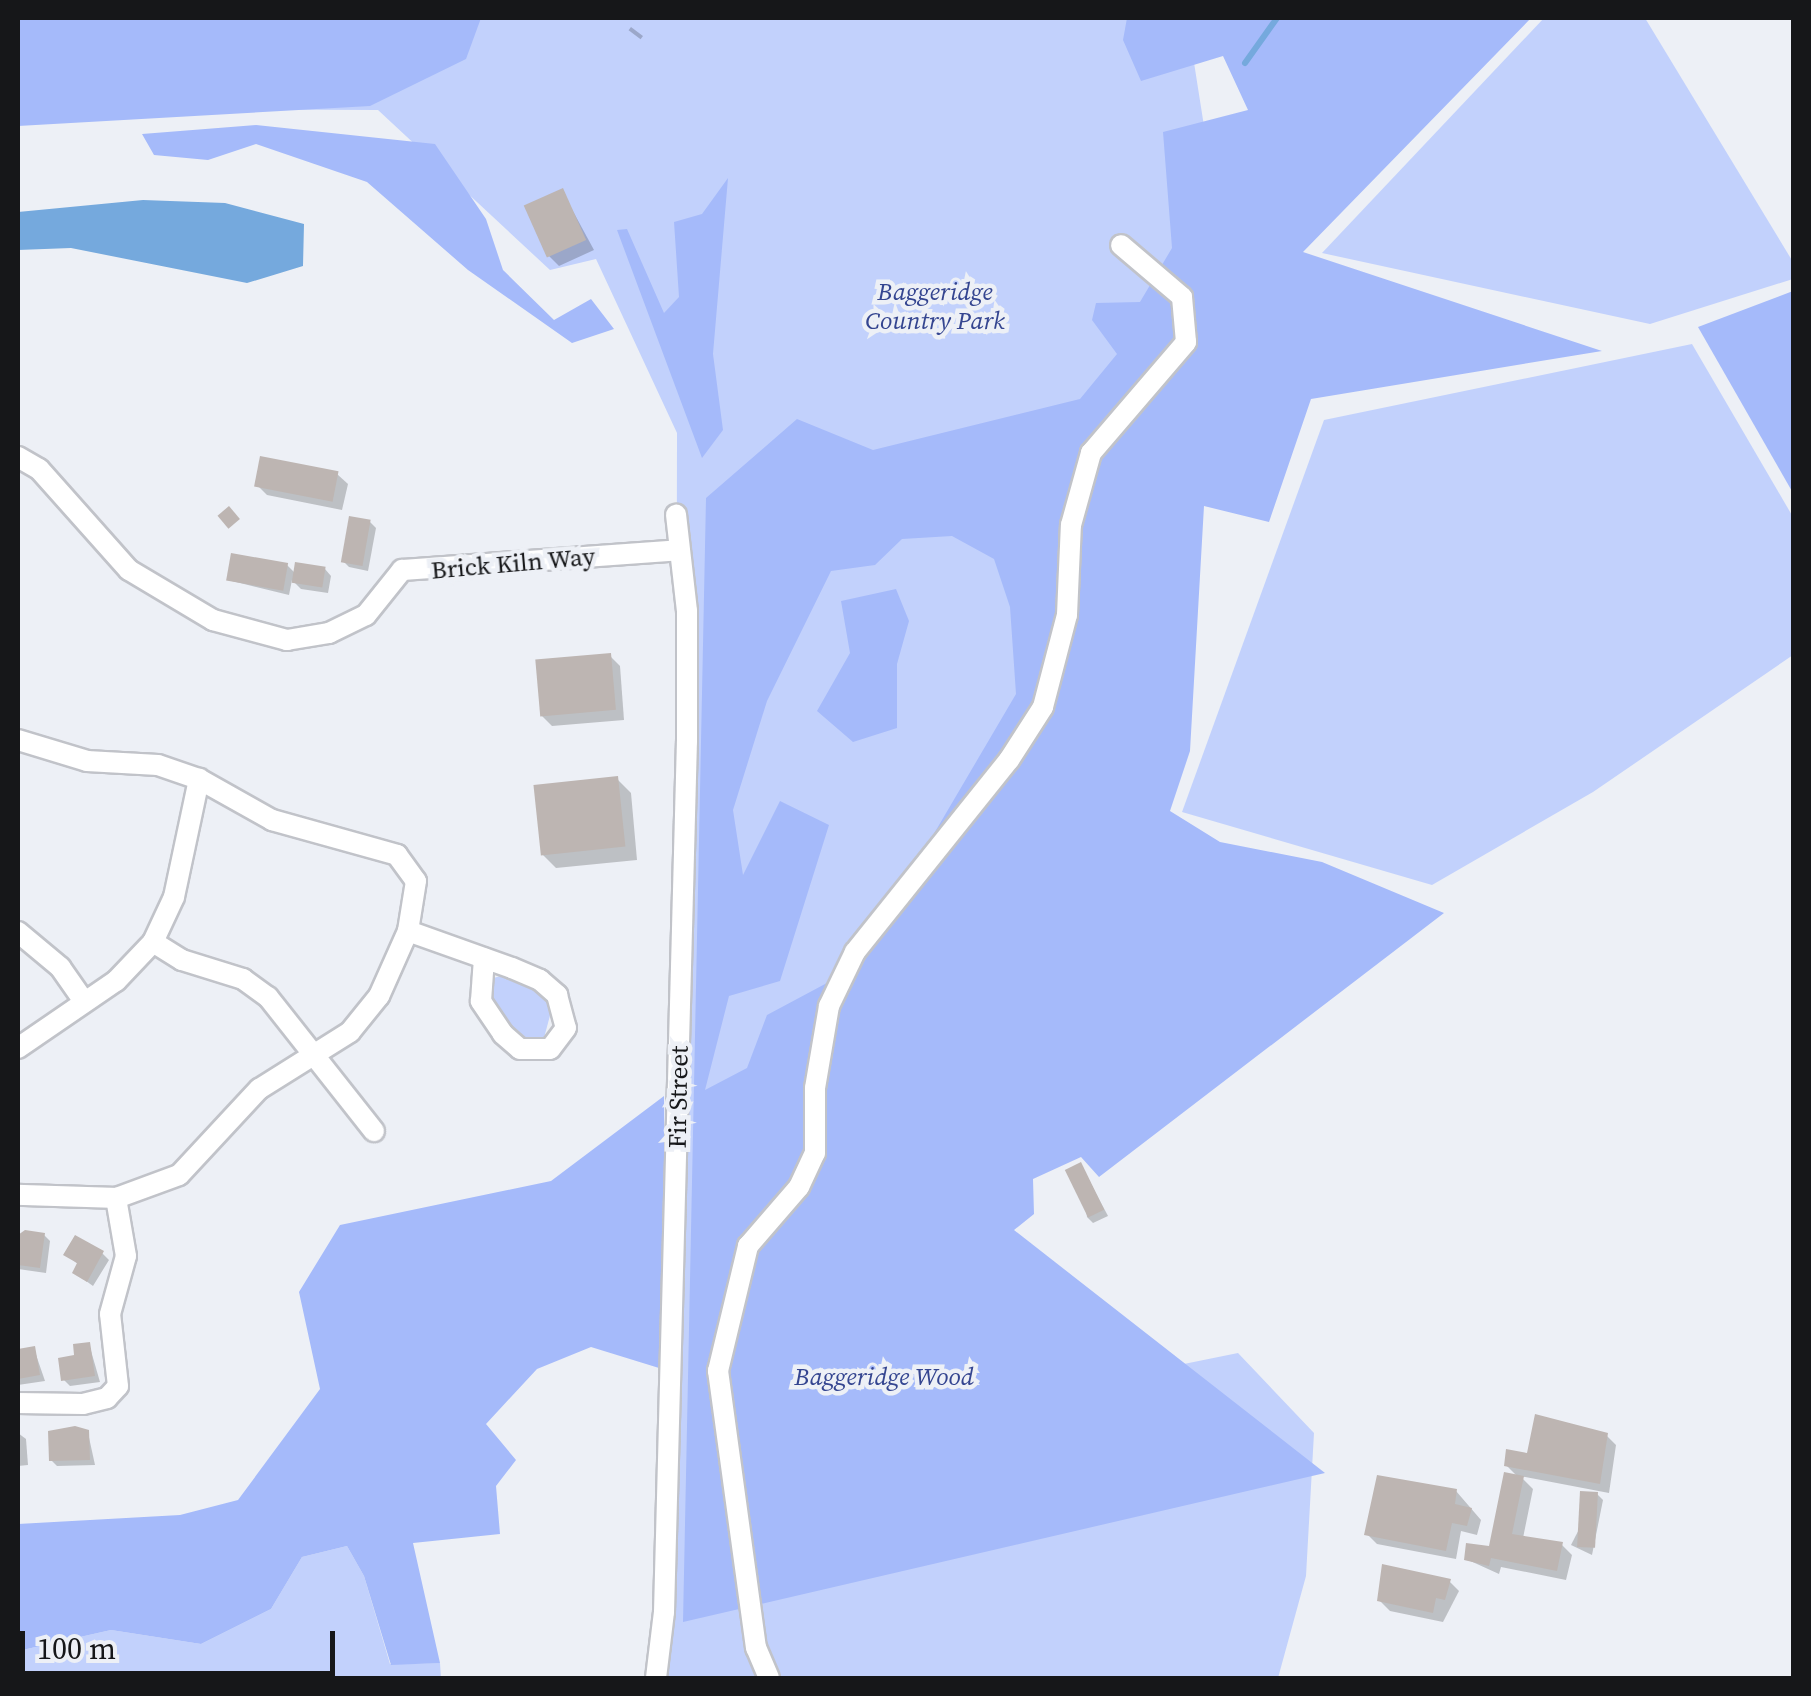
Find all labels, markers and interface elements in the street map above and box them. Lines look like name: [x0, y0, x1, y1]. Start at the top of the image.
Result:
park label: Baggeridge Country Park: [865, 277, 1005, 336]
street label: Brick Kiln Way: [429, 541, 597, 585]
street label: Fir Street: [662, 1045, 694, 1149]
park label: Baggeridge Wood: [794, 1361, 974, 1391]
scale bar: [25, 1611, 340, 1673]
text: 100 m: [37, 1628, 116, 1669]

